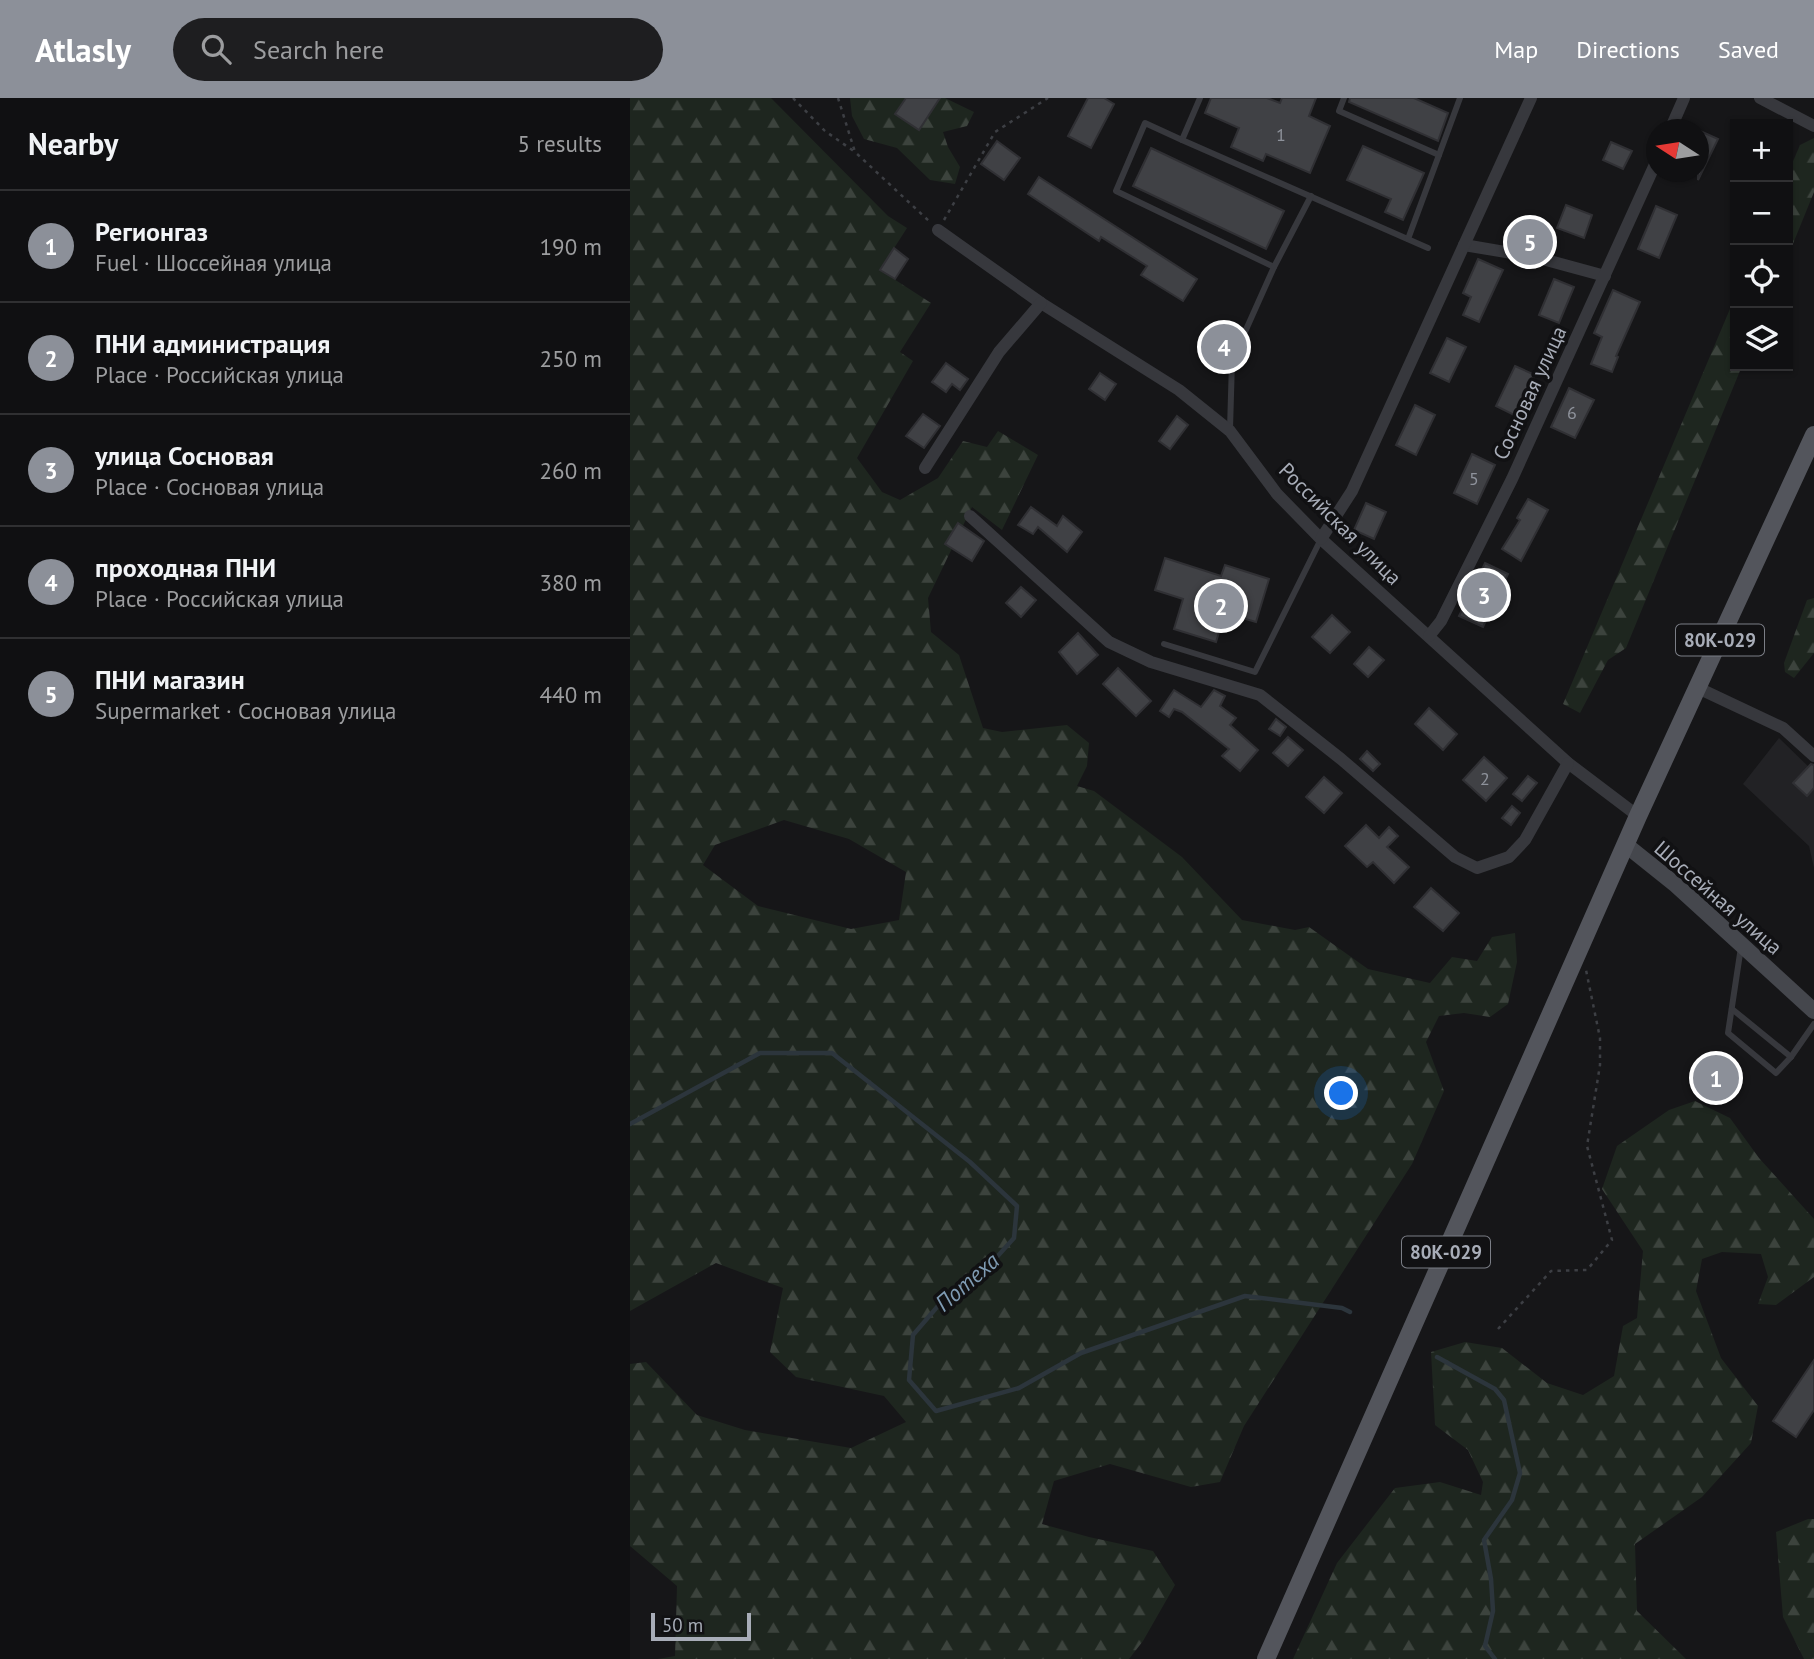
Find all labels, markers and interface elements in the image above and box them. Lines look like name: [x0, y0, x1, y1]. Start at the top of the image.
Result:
search box: [173, 18, 663, 81]
text: Atlasly: [35, 28, 131, 71]
icon: search: [197, 30, 235, 68]
text: Search here: [253, 33, 384, 66]
text: Map: [1494, 34, 1538, 65]
text: Directions: [1576, 34, 1680, 65]
text: Saved: [1718, 34, 1779, 65]
north arrow: [1646, 119, 1709, 182]
map controls: [1730, 119, 1793, 371]
button: +: [1730, 119, 1793, 182]
house number: 1: [1276, 123, 1286, 146]
text: Nearby: [28, 124, 118, 163]
text: 5 results: [518, 129, 602, 158]
button: −: [1730, 182, 1793, 245]
text: Регионгаз: [95, 215, 208, 248]
pin: 5: [1507, 216, 1553, 268]
text: 1: [44, 232, 58, 261]
text: 190 m: [540, 232, 602, 261]
button: locate: [1730, 245, 1793, 308]
text: Fuel · Шоссейная улица: [95, 248, 332, 277]
button: layers: [1730, 308, 1793, 371]
pin: 4: [1201, 321, 1247, 373]
street label: Сосновая улица: [1487, 322, 1572, 464]
text: ПНИ администрация: [95, 327, 330, 360]
text: 2: [44, 344, 58, 373]
text: 250 m: [540, 344, 602, 373]
text: Place · Российская улица: [95, 360, 344, 389]
house number: 6: [1567, 401, 1577, 424]
text: улица Сосновая: [95, 439, 274, 472]
text: 3: [44, 456, 58, 485]
text: 260 m: [540, 456, 602, 485]
street label: Российская улица: [1273, 457, 1407, 591]
house number: 5: [1469, 467, 1479, 490]
text: Place · Сосновая улица: [95, 472, 324, 501]
text: проходная ПНИ: [95, 551, 276, 584]
text: 4: [44, 568, 58, 597]
text: 380 m: [540, 568, 602, 597]
pin: 3: [1461, 569, 1507, 621]
pin: 2: [1198, 580, 1244, 632]
text: Place · Российская улица: [95, 584, 344, 613]
road number: 80К-029: [1676, 624, 1764, 656]
text: ПНИ магазин: [95, 663, 245, 696]
text: 5: [44, 680, 58, 709]
text: 440 m: [540, 680, 602, 709]
text: Supermarket · Сосновая улица: [95, 696, 396, 725]
house number: 2: [1480, 767, 1490, 790]
street label: Шоссейная улица: [1649, 835, 1788, 960]
pin: 1: [1693, 1052, 1739, 1104]
your location: [1324, 1076, 1358, 1110]
road number: 80К-029: [1402, 1236, 1490, 1268]
water label: Потеха: [929, 1246, 1005, 1317]
scale bar: [651, 1610, 751, 1642]
text: 50 m: [662, 1613, 703, 1637]

